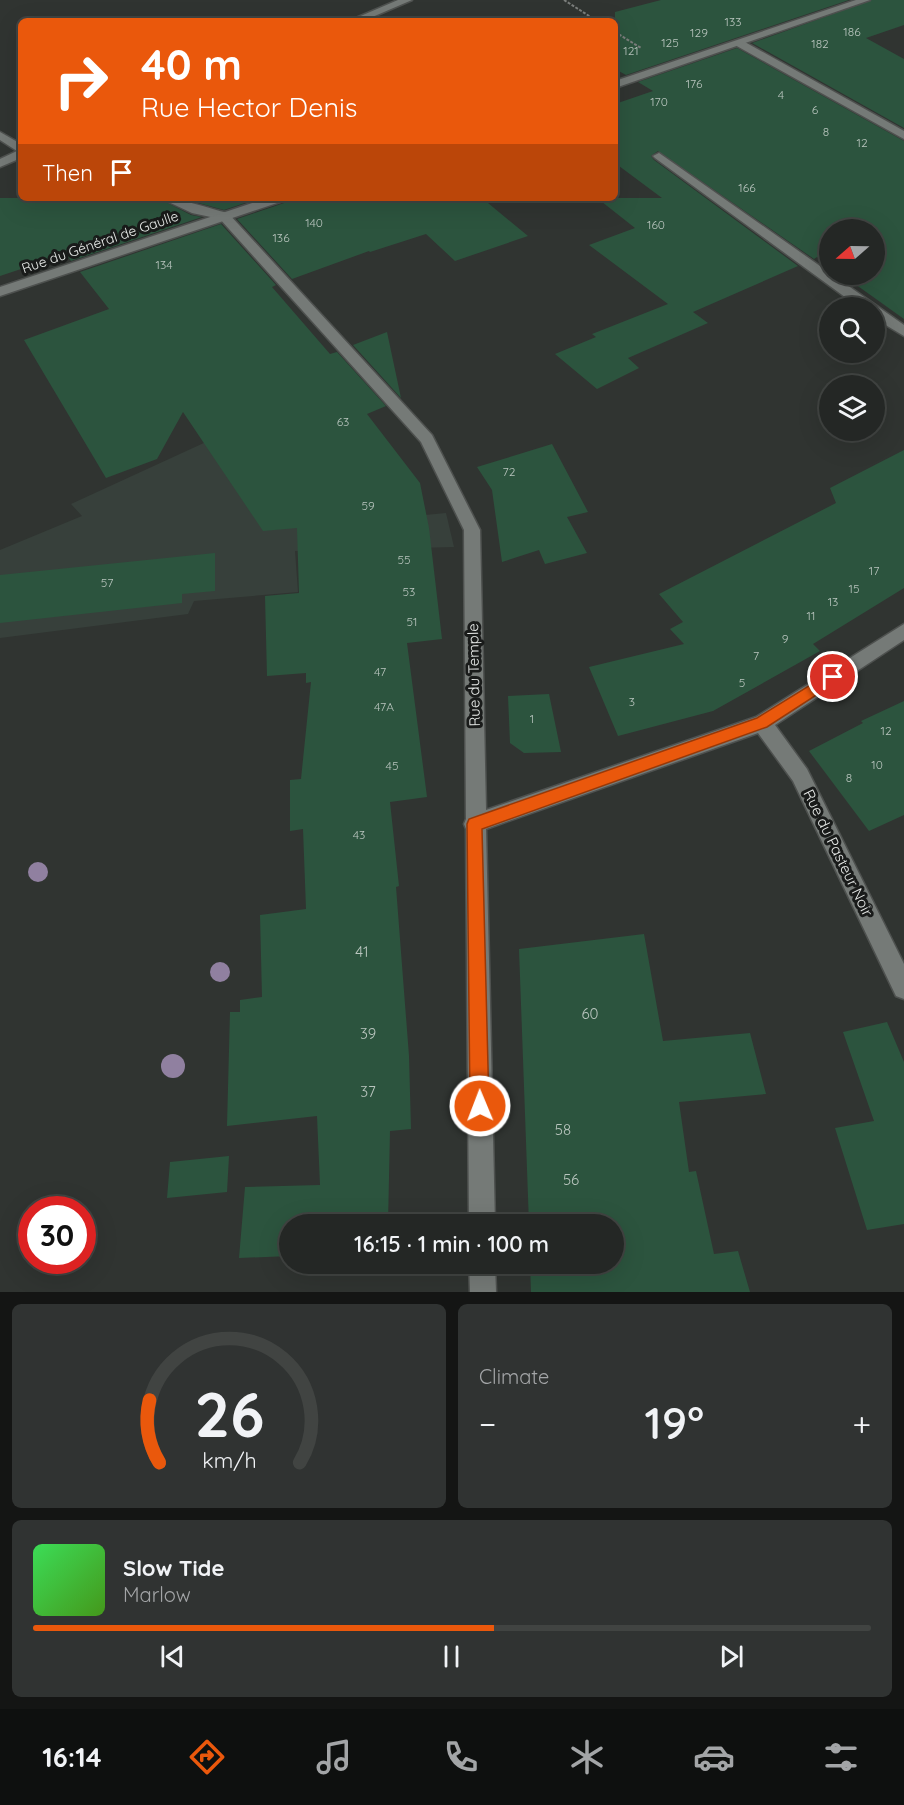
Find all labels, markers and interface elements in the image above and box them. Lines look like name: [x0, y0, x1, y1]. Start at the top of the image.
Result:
house number: 133: [724, 14, 742, 29]
house number: 186: [843, 24, 861, 39]
house number: 129: [690, 25, 708, 40]
house number: 125: [661, 35, 679, 50]
house number: 182: [811, 36, 829, 51]
text: 40 m: [141, 38, 242, 91]
icon: right: [42, 42, 120, 120]
house number: 121: [623, 43, 639, 58]
house number: 176: [686, 76, 703, 91]
house number: 4: [778, 87, 784, 102]
text: Rue Hector Denis: [141, 90, 358, 124]
house number: 170: [650, 94, 668, 109]
house number: 6: [812, 102, 819, 117]
house number: 8: [823, 124, 829, 139]
house number: 12: [856, 135, 868, 150]
icon: arrive: [105, 156, 138, 189]
text: Then: [42, 159, 93, 187]
house number: 166: [738, 180, 756, 195]
street label: Rue du Général de Gaulle: [19, 207, 181, 277]
house number: 140: [305, 215, 323, 230]
house number: 160: [647, 217, 665, 232]
north arrow: [819, 219, 885, 285]
map controls: [819, 219, 885, 441]
house number: 136: [272, 230, 290, 245]
house number: 134: [155, 257, 173, 272]
button: search: [819, 297, 885, 363]
button: layers: [819, 375, 885, 441]
house number: 63: [337, 414, 349, 429]
house number: 72: [503, 464, 516, 479]
house number: 59: [361, 498, 375, 513]
house number: 55: [397, 552, 411, 567]
house number: 17: [869, 563, 879, 578]
house number: 57: [101, 575, 113, 590]
house number: 15: [849, 581, 859, 596]
house number: 53: [403, 584, 415, 599]
house number: 13: [828, 594, 838, 609]
house number: 11: [807, 608, 815, 623]
house number: 51: [407, 614, 417, 629]
street label: Rue du Temple: [463, 623, 484, 727]
house number: 9: [782, 631, 789, 646]
house number: 7: [753, 648, 759, 663]
pin: [807, 651, 858, 702]
icon: arrive: [816, 660, 849, 693]
house number: 47: [374, 664, 386, 679]
house number: 5: [739, 675, 745, 690]
house number: 3: [629, 694, 635, 709]
house number: 47A: [374, 699, 394, 714]
house number: 1: [530, 711, 534, 726]
house number: 12: [880, 723, 892, 738]
house number: 10: [871, 757, 883, 772]
house number: 45: [386, 758, 398, 773]
house number: 8: [846, 770, 852, 785]
street label: Rue du Pasteur Noir: [799, 786, 878, 920]
house number: 43: [353, 827, 365, 842]
house number: 41: [355, 942, 369, 961]
house number: 60: [582, 1004, 599, 1023]
house number: 39: [360, 1024, 376, 1043]
position arrow: [448, 1074, 512, 1138]
house number: 37: [360, 1082, 376, 1101]
house number: 58: [555, 1120, 571, 1139]
house number: 56: [563, 1170, 579, 1189]
speed limit sign: 30: [18, 1196, 96, 1274]
text: 16:15 · 1 min · 100 m: [354, 1230, 549, 1258]
text: Climate: [479, 1364, 549, 1389]
text: 26: [194, 1375, 264, 1453]
text: 19°: [645, 1394, 704, 1450]
text: −: [479, 1403, 496, 1444]
text: +: [852, 1403, 871, 1444]
text: km/h: [202, 1447, 256, 1473]
text: Slow Tide: [123, 1554, 224, 1582]
text: Marlow: [123, 1582, 191, 1607]
icon: previous: [156, 1640, 189, 1673]
icon: pause: [435, 1640, 468, 1673]
icon: next: [715, 1640, 748, 1673]
icon: directions: [186, 1736, 228, 1778]
icon: music: [313, 1736, 355, 1778]
icon: phone: [440, 1736, 482, 1778]
icon: climate: [566, 1736, 608, 1778]
icon: car: [693, 1736, 735, 1778]
icon: filters: [820, 1736, 862, 1778]
text: 16:14: [42, 1740, 102, 1774]

